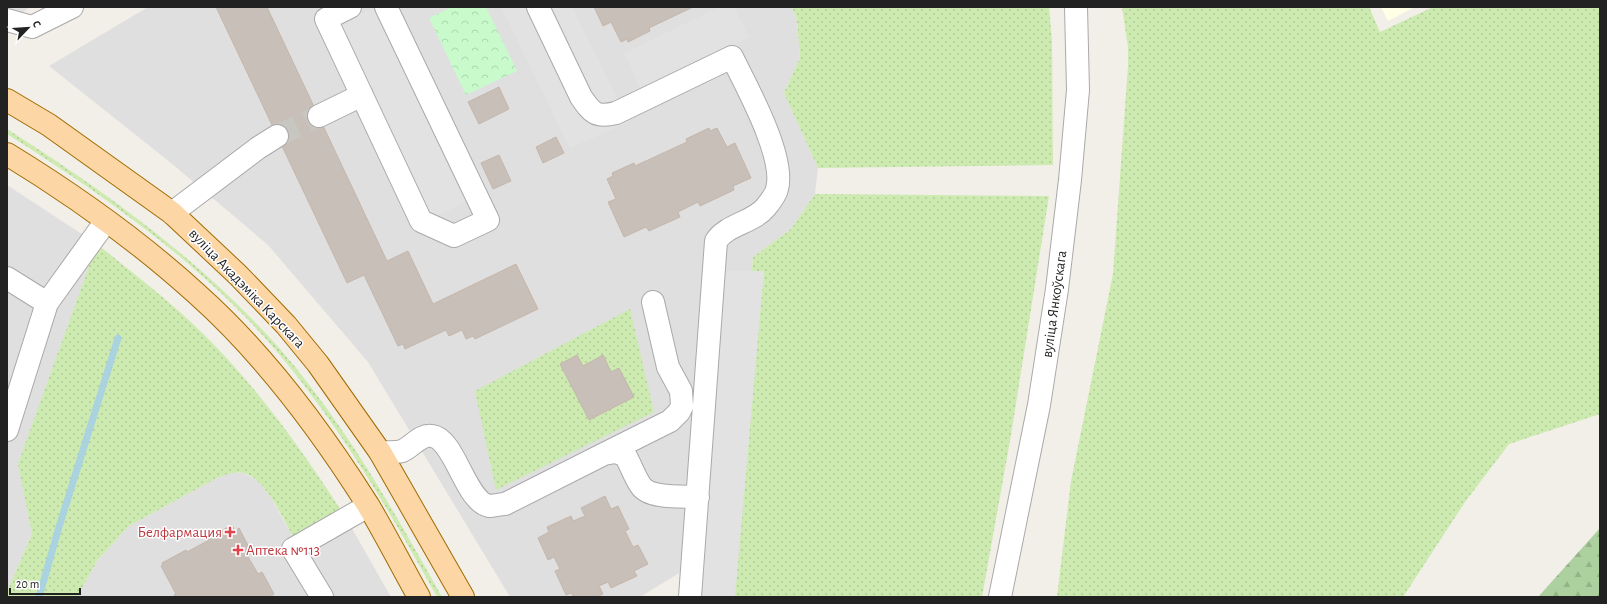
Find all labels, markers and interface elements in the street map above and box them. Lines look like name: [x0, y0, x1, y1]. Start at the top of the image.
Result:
north arrow: [8, 8, 48, 48]
text: С: [30, 19, 43, 29]
street label: вуліца Акадэміка Карскага: [186, 226, 308, 351]
street label: вуліца Янкоўскага: [1040, 249, 1069, 359]
place label: Белфармация: [137, 525, 222, 540]
marker: Белфармация: [225, 527, 235, 537]
place label: Аптека №113: [246, 543, 320, 558]
marker: Аптека №113: [233, 545, 243, 555]
scale bar: [10, 570, 80, 596]
text: 20 m: [16, 578, 39, 590]

